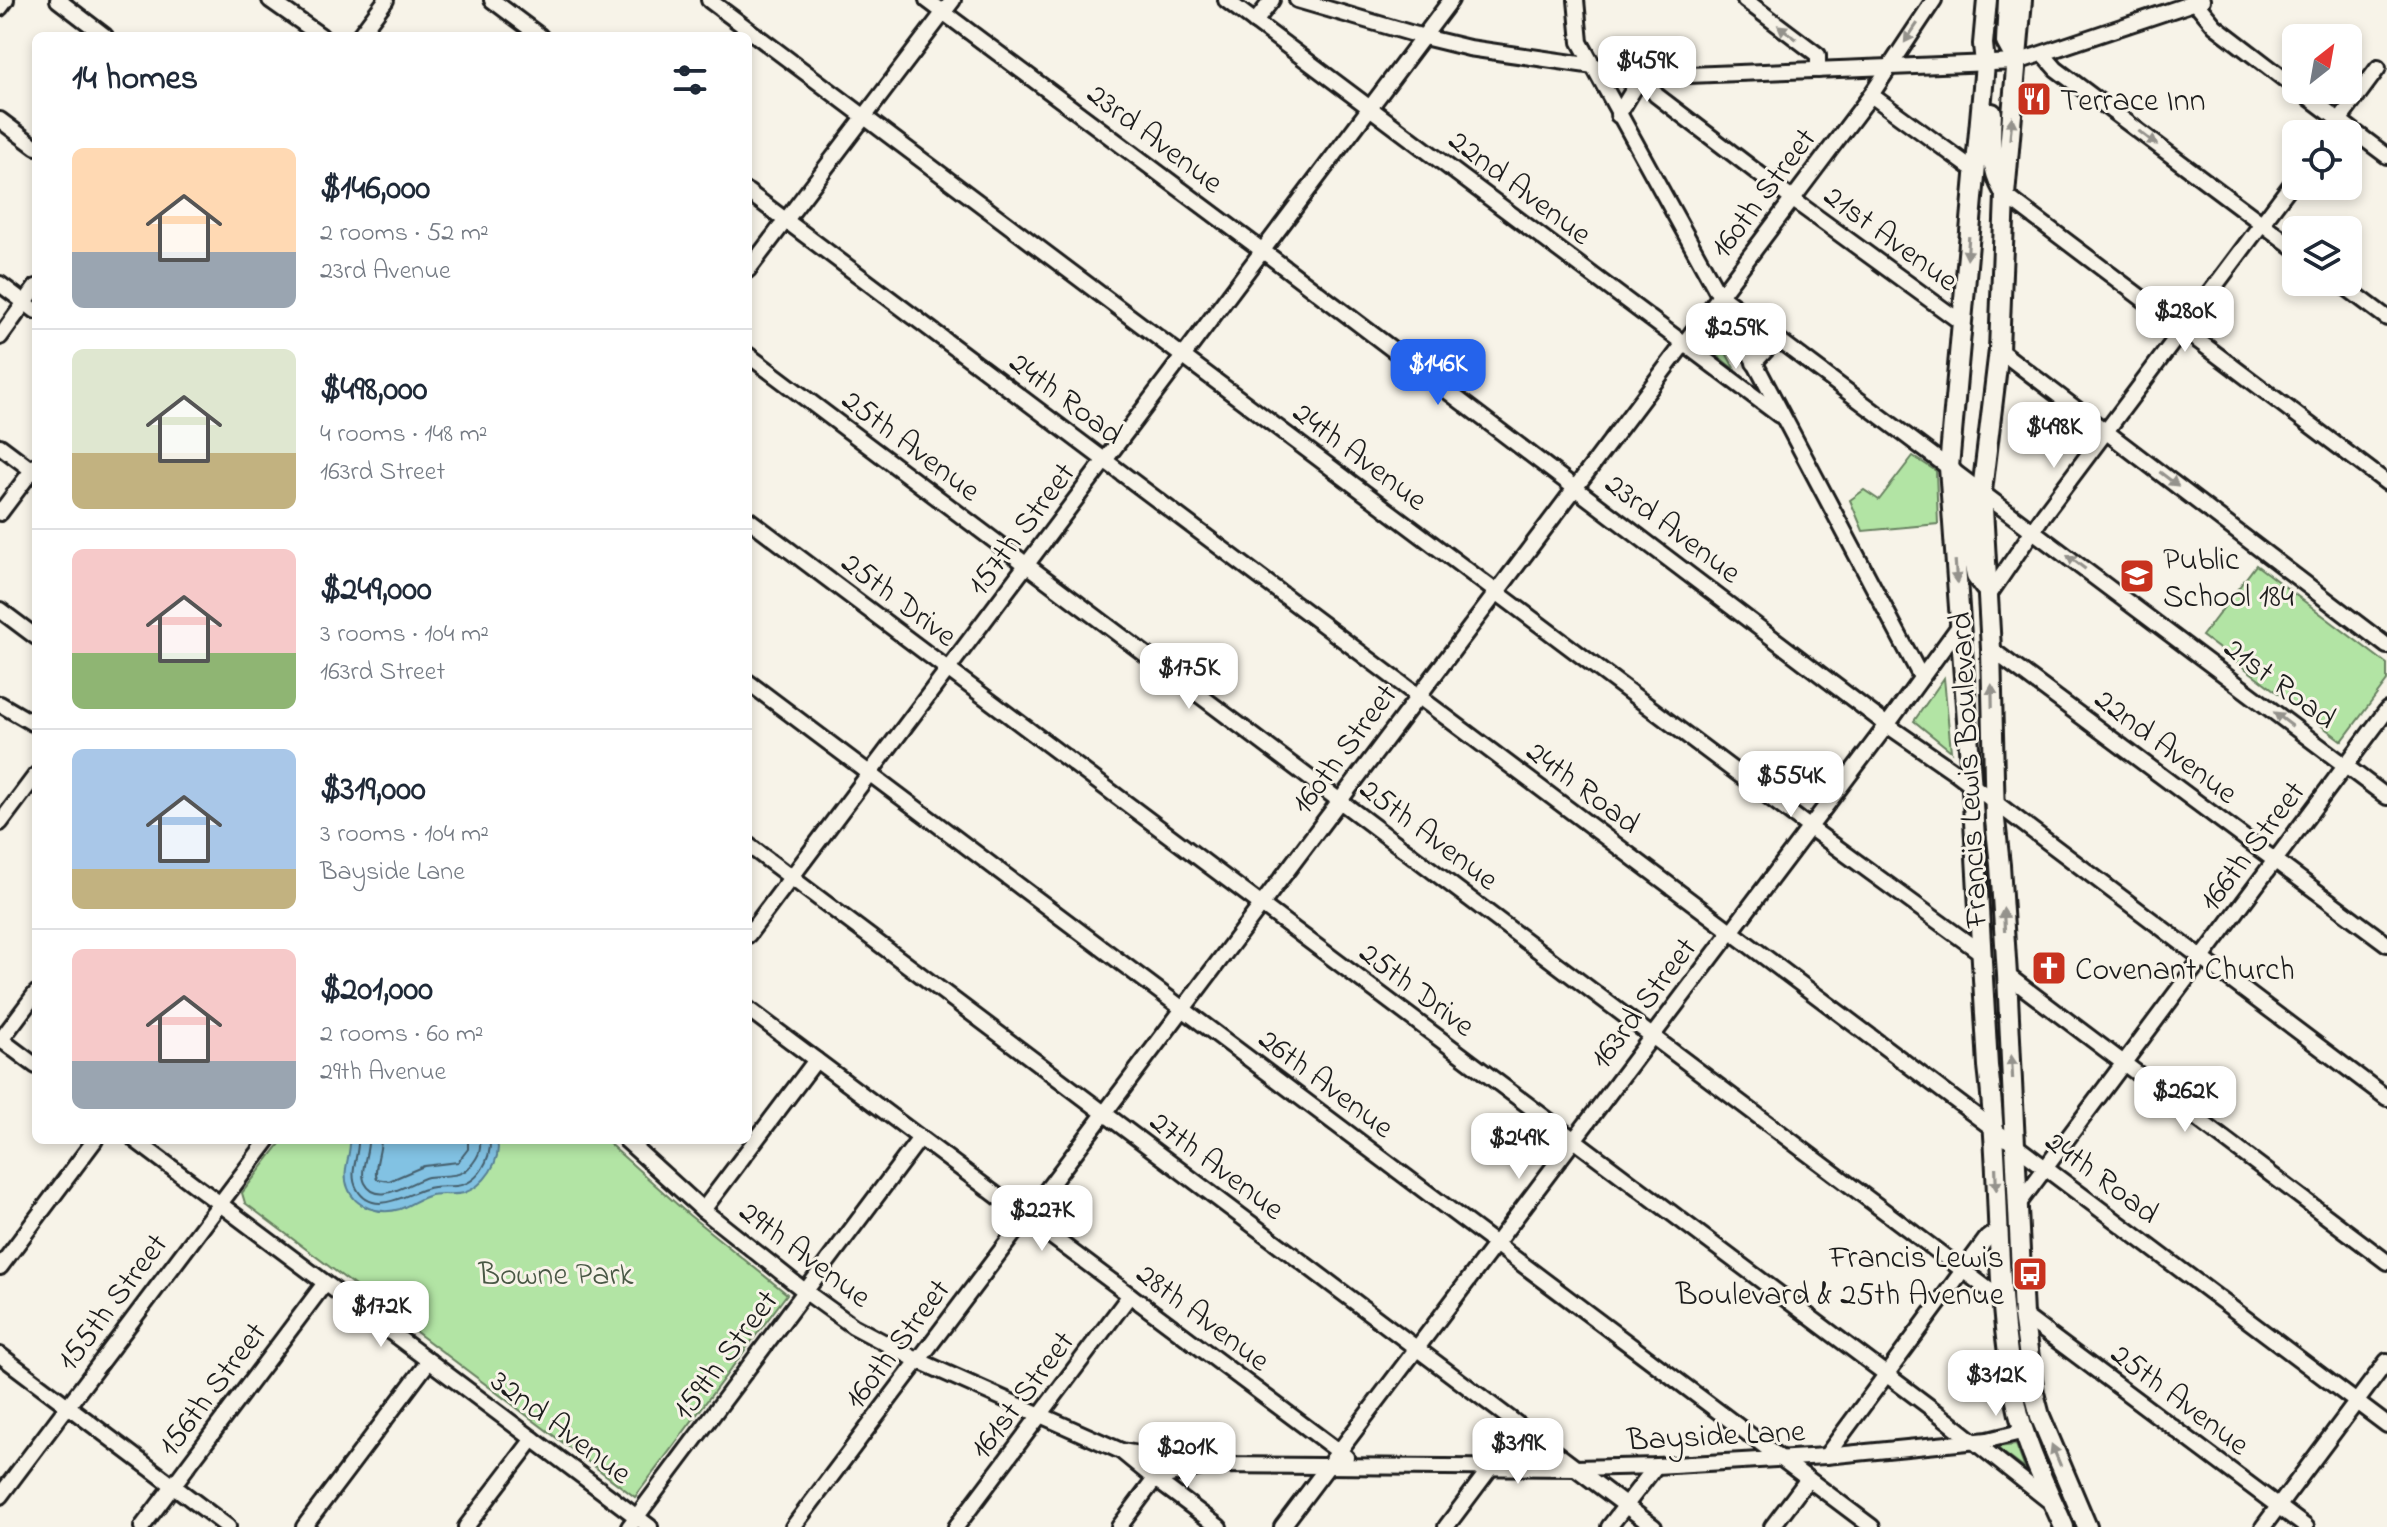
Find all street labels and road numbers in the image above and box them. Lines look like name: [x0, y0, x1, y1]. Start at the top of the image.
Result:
street label: 23rd Avenue: [1076, 73, 1233, 207]
street label: 22nd Avenue: [1437, 119, 1601, 259]
street label: 160th Street: [1700, 119, 1830, 269]
street label: 21st Avenue: [1813, 175, 1968, 305]
street label: 24th Road: [998, 341, 1132, 458]
street label: 25th Avenue: [830, 379, 990, 515]
street label: 24th Avenue: [1281, 391, 1437, 525]
street label: 157th Street: [957, 453, 1089, 607]
street label: 23rd Avenue: [1594, 463, 1751, 597]
street label: 25th Drive: [830, 541, 966, 661]
street label: Francis Lewis Boulevard: [1939, 611, 2002, 930]
street label: 21st Road: [2213, 627, 2345, 743]
street label: 160th Street: [1281, 675, 1411, 825]
street label: 22nd Avenue: [2083, 678, 2247, 818]
street label: 24th Road: [1515, 730, 1649, 847]
street label: 25th Avenue: [1348, 768, 1508, 904]
street label: 166th Street: [2189, 772, 2319, 922]
street label: 163rd Street: [1580, 928, 1710, 1080]
street label: 25th Drive: [1348, 931, 1484, 1051]
street label: 26th Avenue: [1247, 1018, 1403, 1152]
street label: 27th Avenue: [1138, 1100, 1294, 1234]
street label: 24th Road: [2034, 1120, 2168, 1237]
street label: 29th Avenue: [728, 1190, 881, 1322]
street label: 155th Street: [46, 1224, 181, 1382]
street label: 28th Avenue: [1125, 1253, 1279, 1385]
street label: 160th Street: [834, 1270, 964, 1420]
street label: 159th Street: [662, 1281, 792, 1431]
street label: 156th Street: [148, 1313, 280, 1467]
street label: 161st Street: [960, 1322, 1088, 1470]
street label: 25th Avenue: [2099, 1333, 2259, 1469]
street label: 32nd Avenue: [479, 1360, 641, 1498]
street label: Bayside Lane: [1625, 1409, 1807, 1466]

